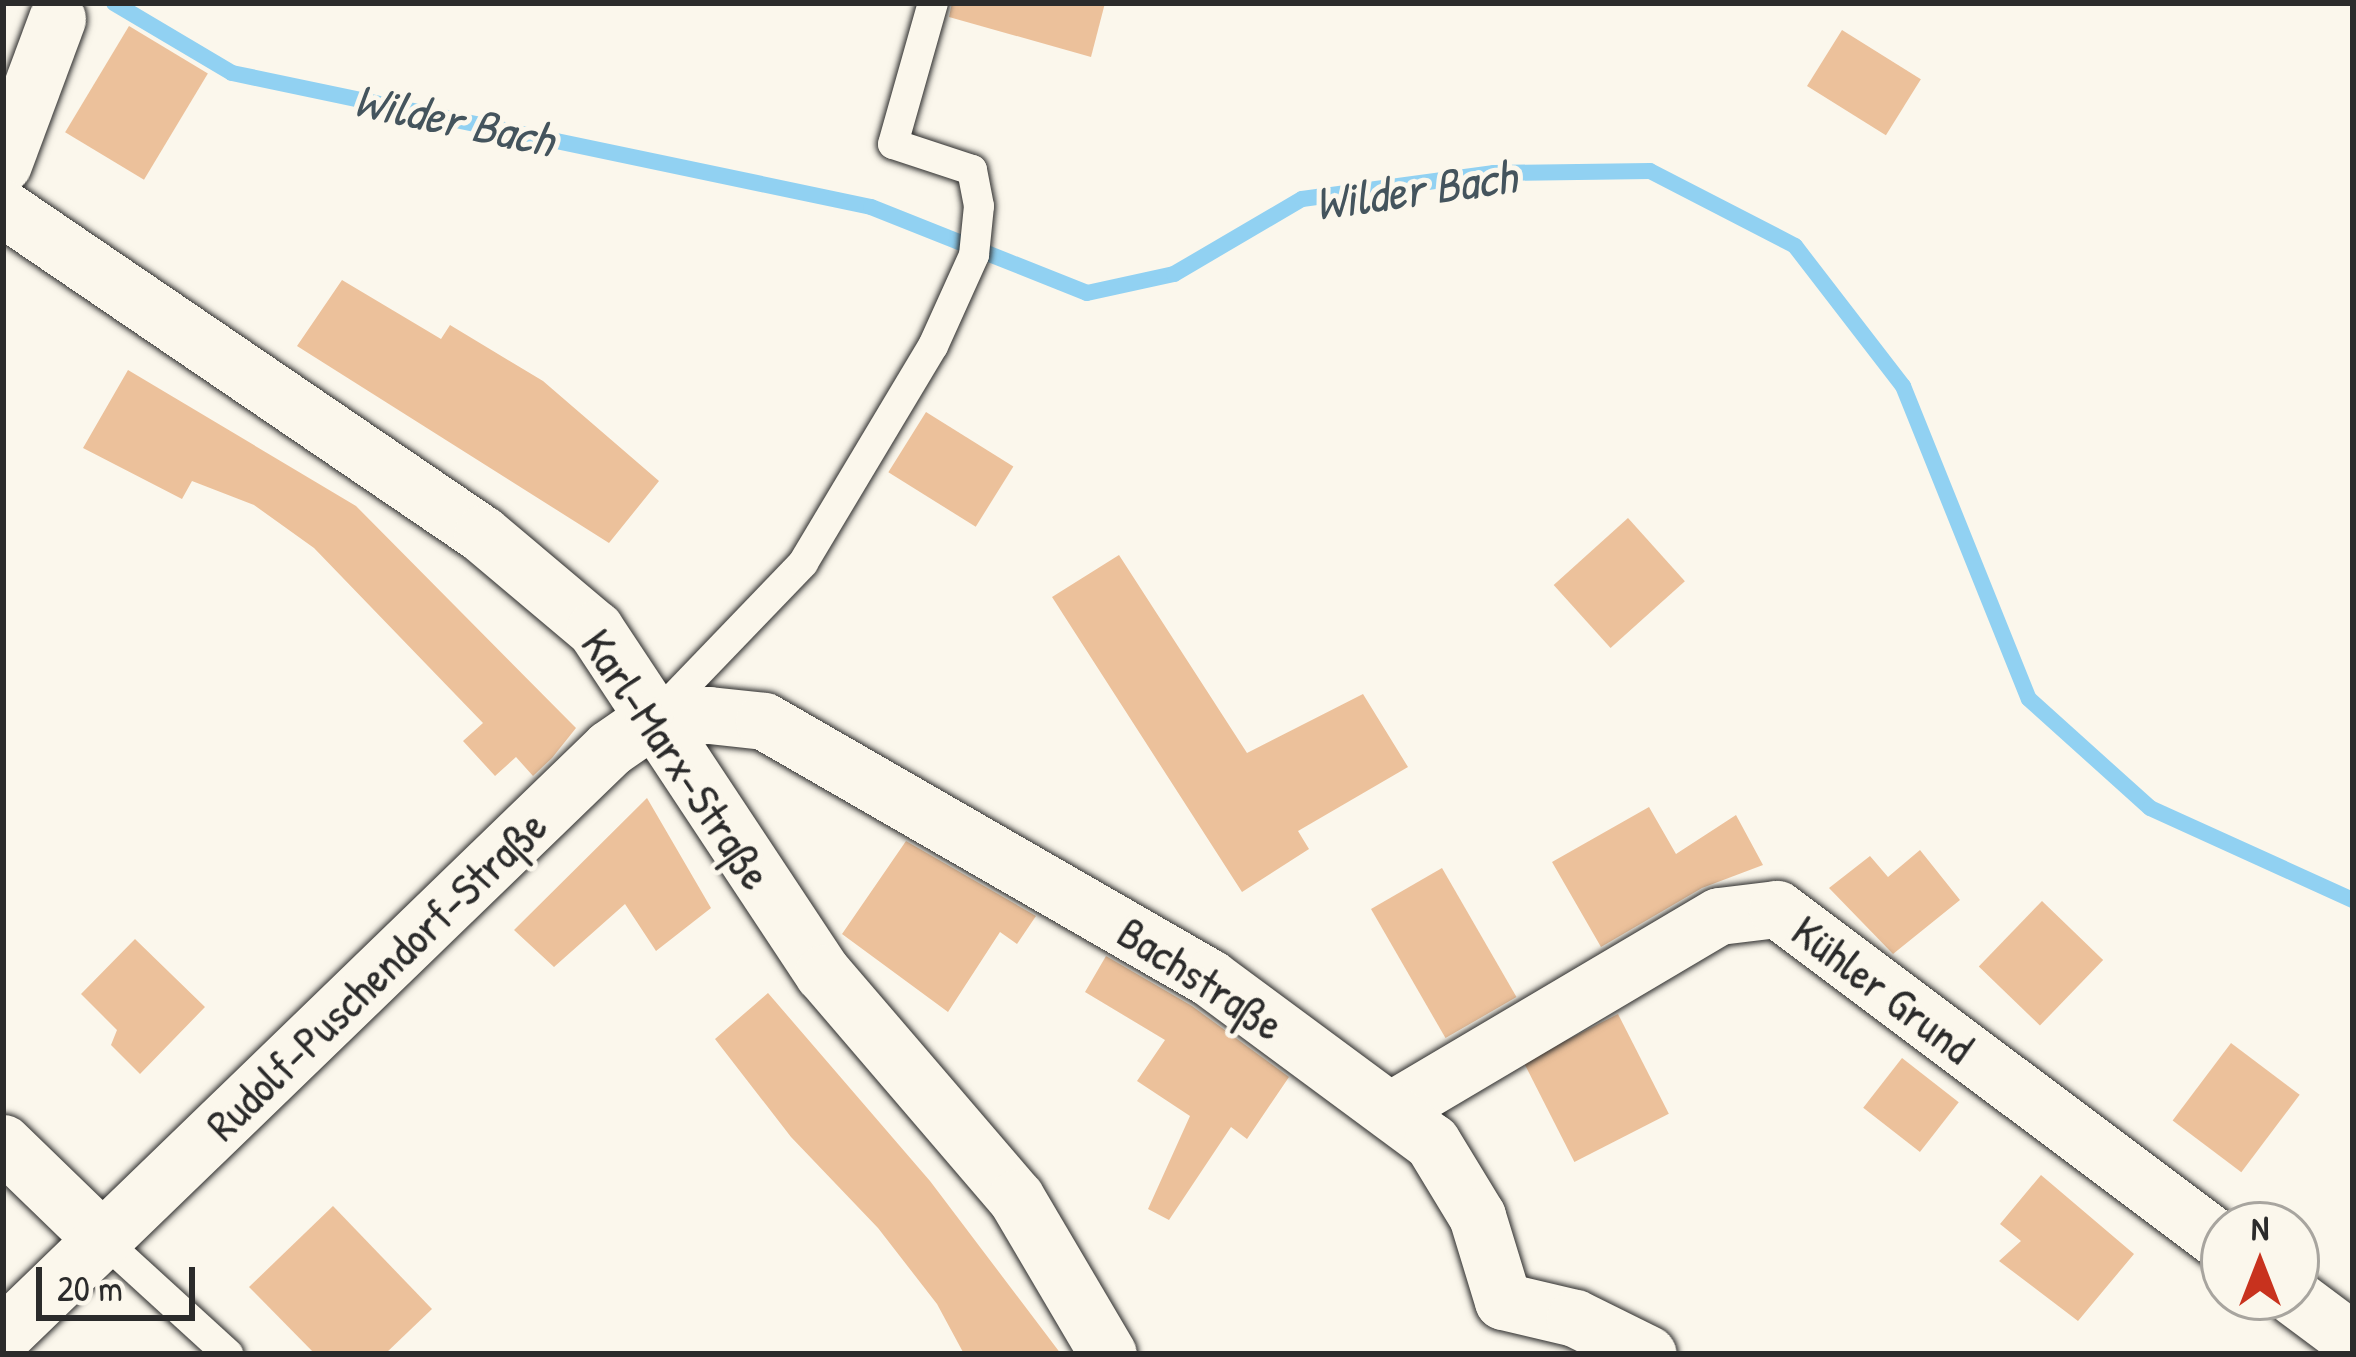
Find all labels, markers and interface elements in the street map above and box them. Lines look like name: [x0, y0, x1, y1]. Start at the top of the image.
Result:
water label: Wilder Bach: [349, 70, 559, 168]
water label: Wilder Bach: [1311, 146, 1519, 232]
street label: Karl-Marx-Straße: [570, 619, 784, 899]
street label: Rudolf-Puschendorf-Straße: [195, 799, 557, 1151]
street label: Kühler Grund: [1782, 903, 1984, 1075]
street label: Bachstraße: [1108, 905, 1294, 1051]
north arrow: [2200, 1201, 2320, 1321]
text: N: [2251, 1206, 2269, 1250]
scale bar: [42, 1243, 201, 1317]
text: 20 m: [57, 1263, 123, 1312]

